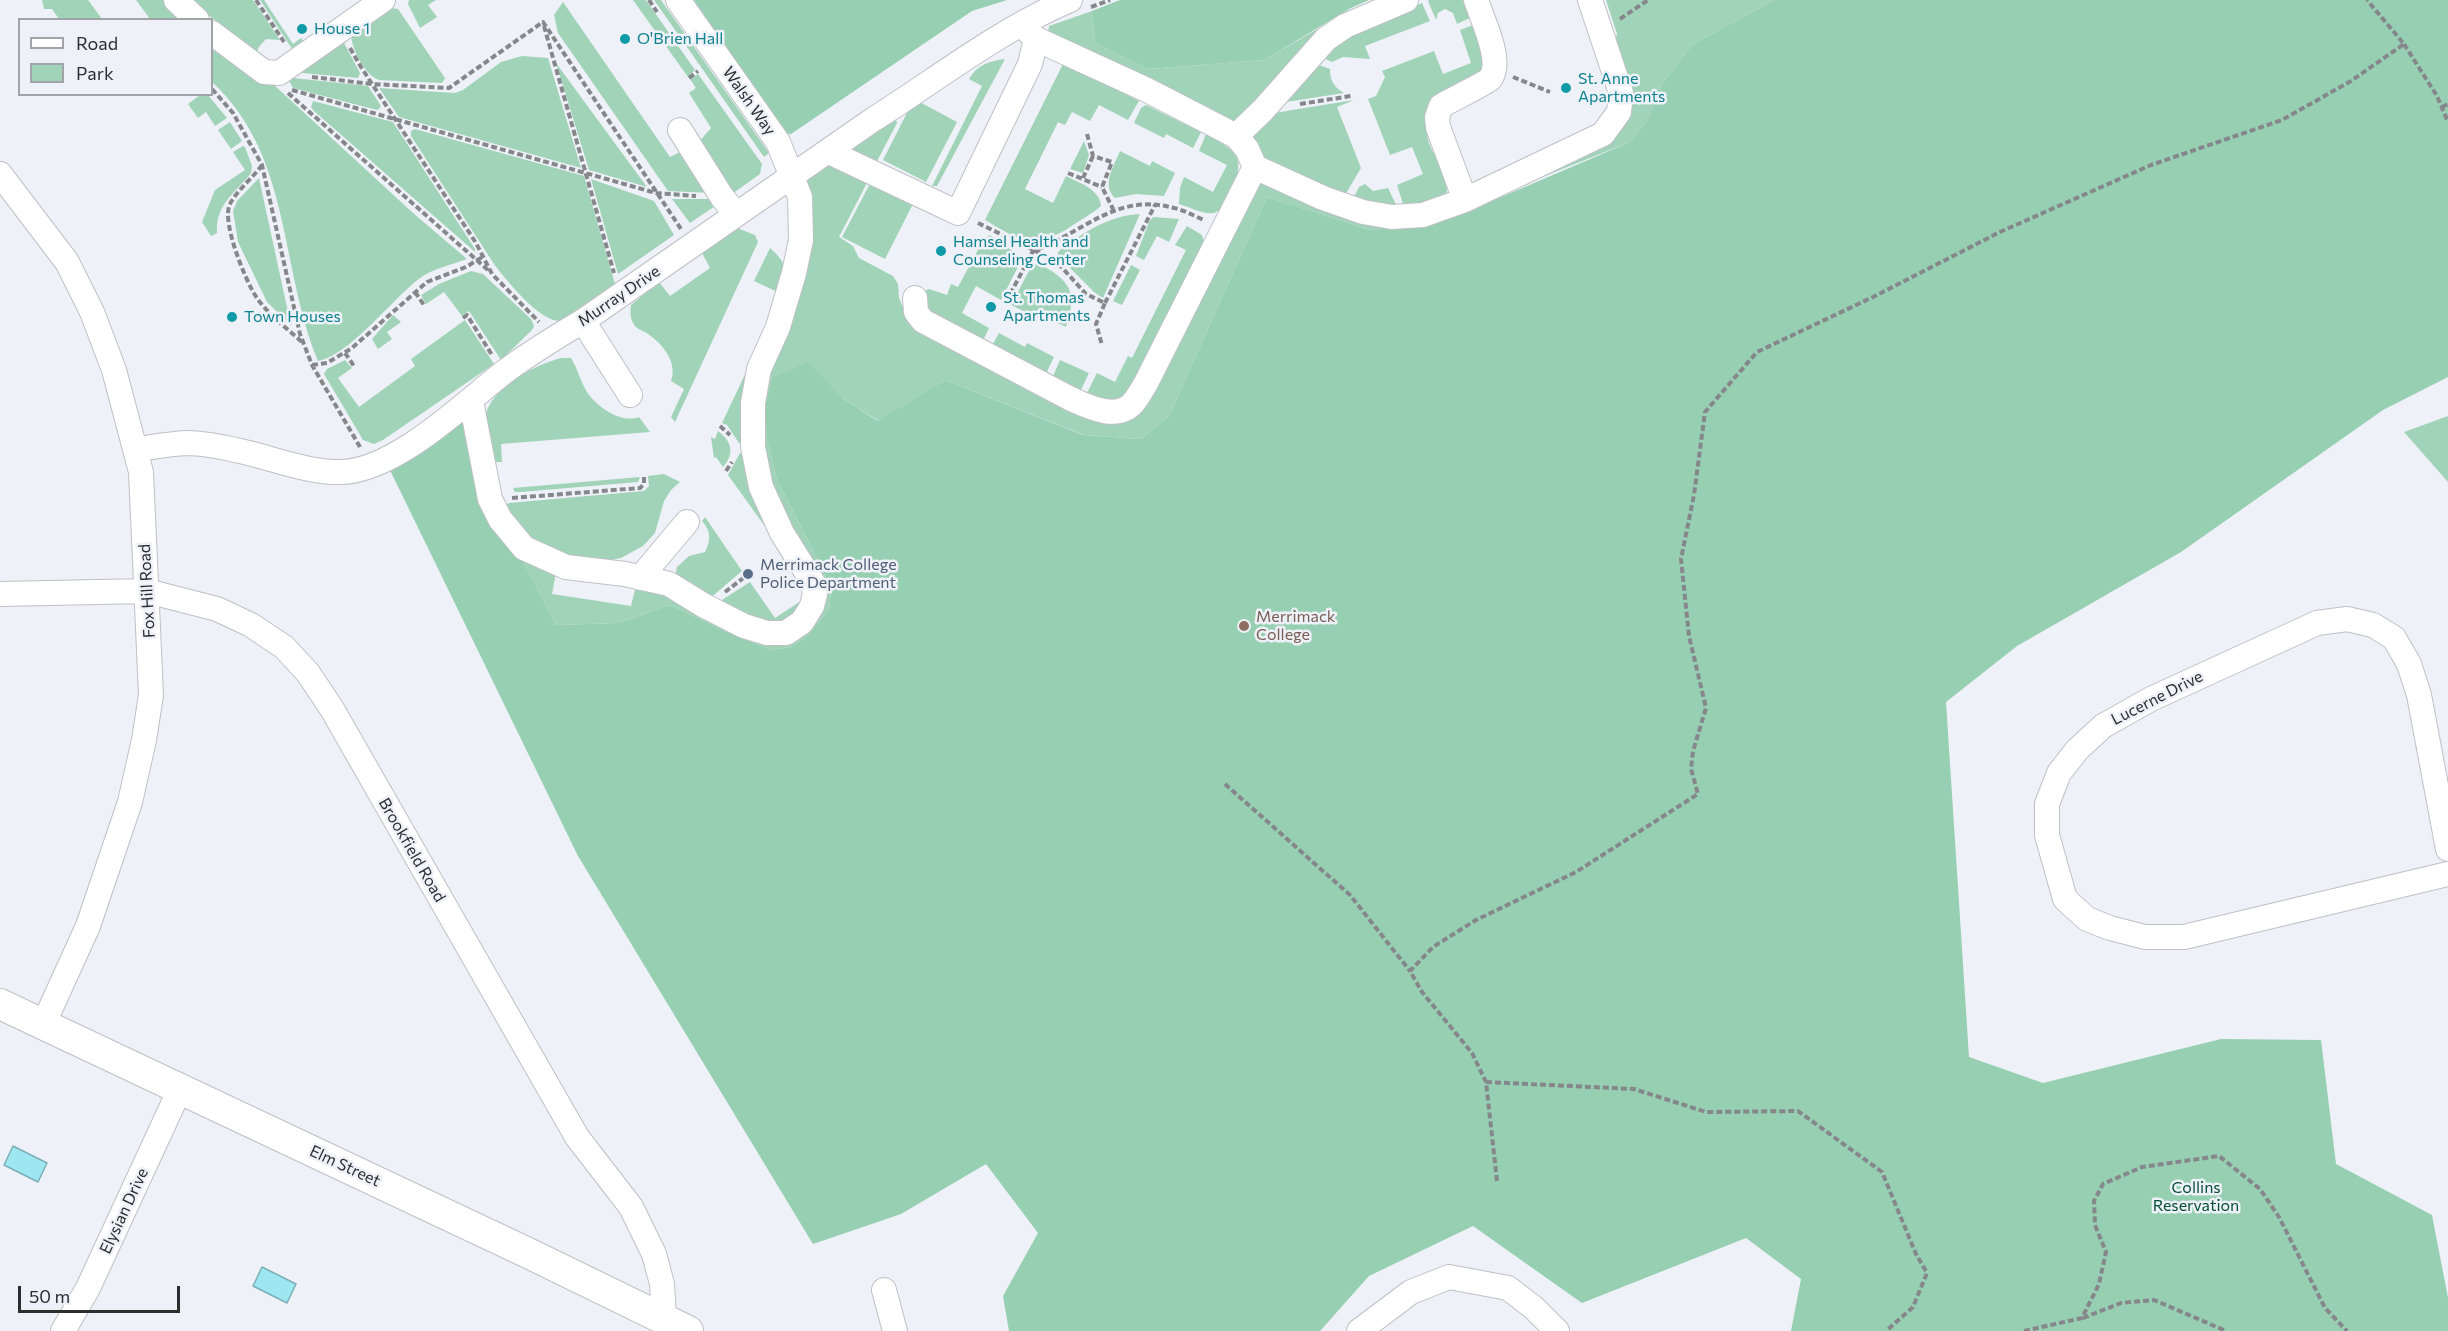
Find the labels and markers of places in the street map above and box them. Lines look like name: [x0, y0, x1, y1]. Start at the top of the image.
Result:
place label: House 1: [314, 19, 370, 39]
marker: House 1: [295, 22, 309, 36]
place label: O'Brien Hall: [637, 29, 723, 49]
marker: O'Brien Hall: [618, 32, 632, 46]
place label: St. Anne Apartments: [1578, 69, 1665, 107]
marker: St. Anne Apartments: [1559, 81, 1573, 95]
place label: Hamsel Health and Counseling Center: [953, 232, 1089, 270]
marker: Hamsel Health and Counseling Center: [934, 244, 948, 258]
place label: St. Thomas Apartments: [1003, 288, 1090, 326]
marker: St. Thomas Apartments: [984, 300, 998, 314]
place label: Town Houses: [244, 307, 341, 327]
marker: Town Houses: [225, 310, 239, 324]
place label: Merrimack College Police Department: [760, 555, 897, 593]
marker: Merrimack College Police Department: [741, 567, 755, 581]
place label: Merrimack College: [1256, 607, 1336, 645]
marker: Merrimack College: [1237, 619, 1251, 633]

